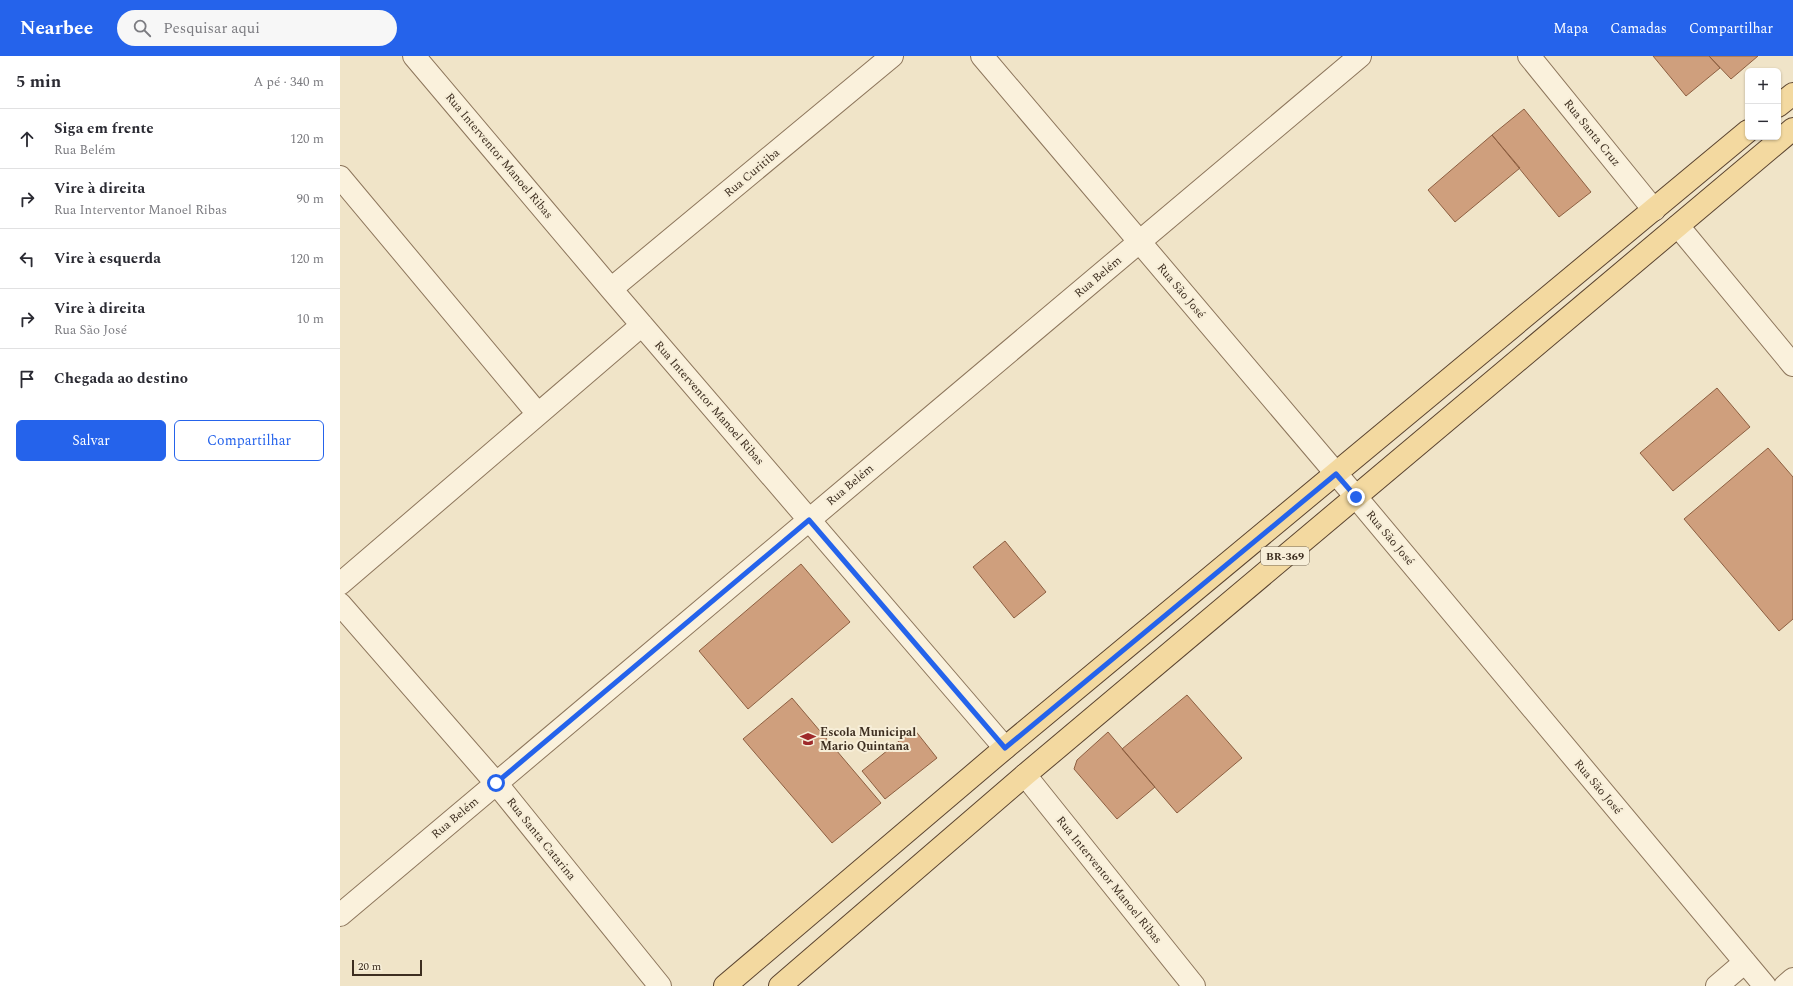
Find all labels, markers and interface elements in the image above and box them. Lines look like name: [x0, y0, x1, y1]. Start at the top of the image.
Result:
search box: [117, 10, 397, 46]
text: Nearbee: [20, 14, 93, 43]
icon: search: [131, 17, 153, 39]
text: Pesquisar aqui: [163, 17, 260, 40]
text: Mapa: [1553, 18, 1588, 39]
text: Camadas: [1610, 18, 1667, 39]
text: Compartilhar: [1689, 18, 1773, 39]
map controls: [1745, 68, 1781, 140]
button: +: [1745, 68, 1781, 104]
text: 5 min: [16, 69, 61, 95]
text: A pé · 340 m: [254, 72, 324, 92]
street label: Rua Interventor Manoel Ribas: [440, 89, 558, 223]
street label: Rua Santa Cruz: [1559, 95, 1625, 171]
button: −: [1745, 104, 1781, 140]
text: Siga em frente: [54, 117, 154, 140]
icon: ahead: [16, 128, 38, 150]
text: 120 m: [290, 129, 324, 149]
text: Rua Belém: [54, 140, 116, 160]
street label: Rua Curitiba: [720, 144, 784, 202]
text: Vire à direita: [54, 177, 145, 200]
icon: right: [16, 188, 38, 210]
text: 90 m: [297, 189, 324, 209]
text: Rua Interventor Manoel Ribas: [54, 200, 227, 220]
text: Vire à esquerda: [54, 247, 161, 270]
icon: left: [16, 248, 38, 270]
text: 120 m: [290, 249, 324, 269]
street label: Rua Belém: [1070, 251, 1126, 303]
street label: Rua São José: [1152, 259, 1210, 323]
text: Vire à direita: [54, 297, 145, 320]
icon: right: [16, 308, 38, 330]
text: 10 m: [297, 309, 324, 329]
text: Rua São José: [54, 320, 127, 340]
street label: Rua Interventor Manoel Ribas: [649, 336, 769, 470]
text: Chegada ao destino: [54, 367, 188, 390]
icon: arrive: [16, 368, 38, 390]
button: Salvar: [16, 420, 166, 461]
button: Compartilhar: [174, 420, 324, 461]
street label: Rua Belém: [822, 459, 878, 511]
route end: [1347, 488, 1365, 506]
street label: Rua São José: [1361, 506, 1419, 570]
road number: BR-369: [1261, 547, 1309, 565]
place label: Escola Municipal Mario Quintana: [820, 723, 916, 756]
school or university icon: Escola Municipal Mario Quintana: [799, 730, 817, 748]
street label: Rua São José: [1569, 755, 1627, 819]
route start: [487, 774, 505, 792]
street label: Rua Belém: [427, 792, 483, 844]
street label: Rua Santa Catarina: [501, 793, 581, 885]
street label: Rua Interventor Manoel Ribas: [1051, 812, 1167, 948]
scale bar: [352, 958, 422, 977]
text: 20 m: [358, 958, 381, 975]

